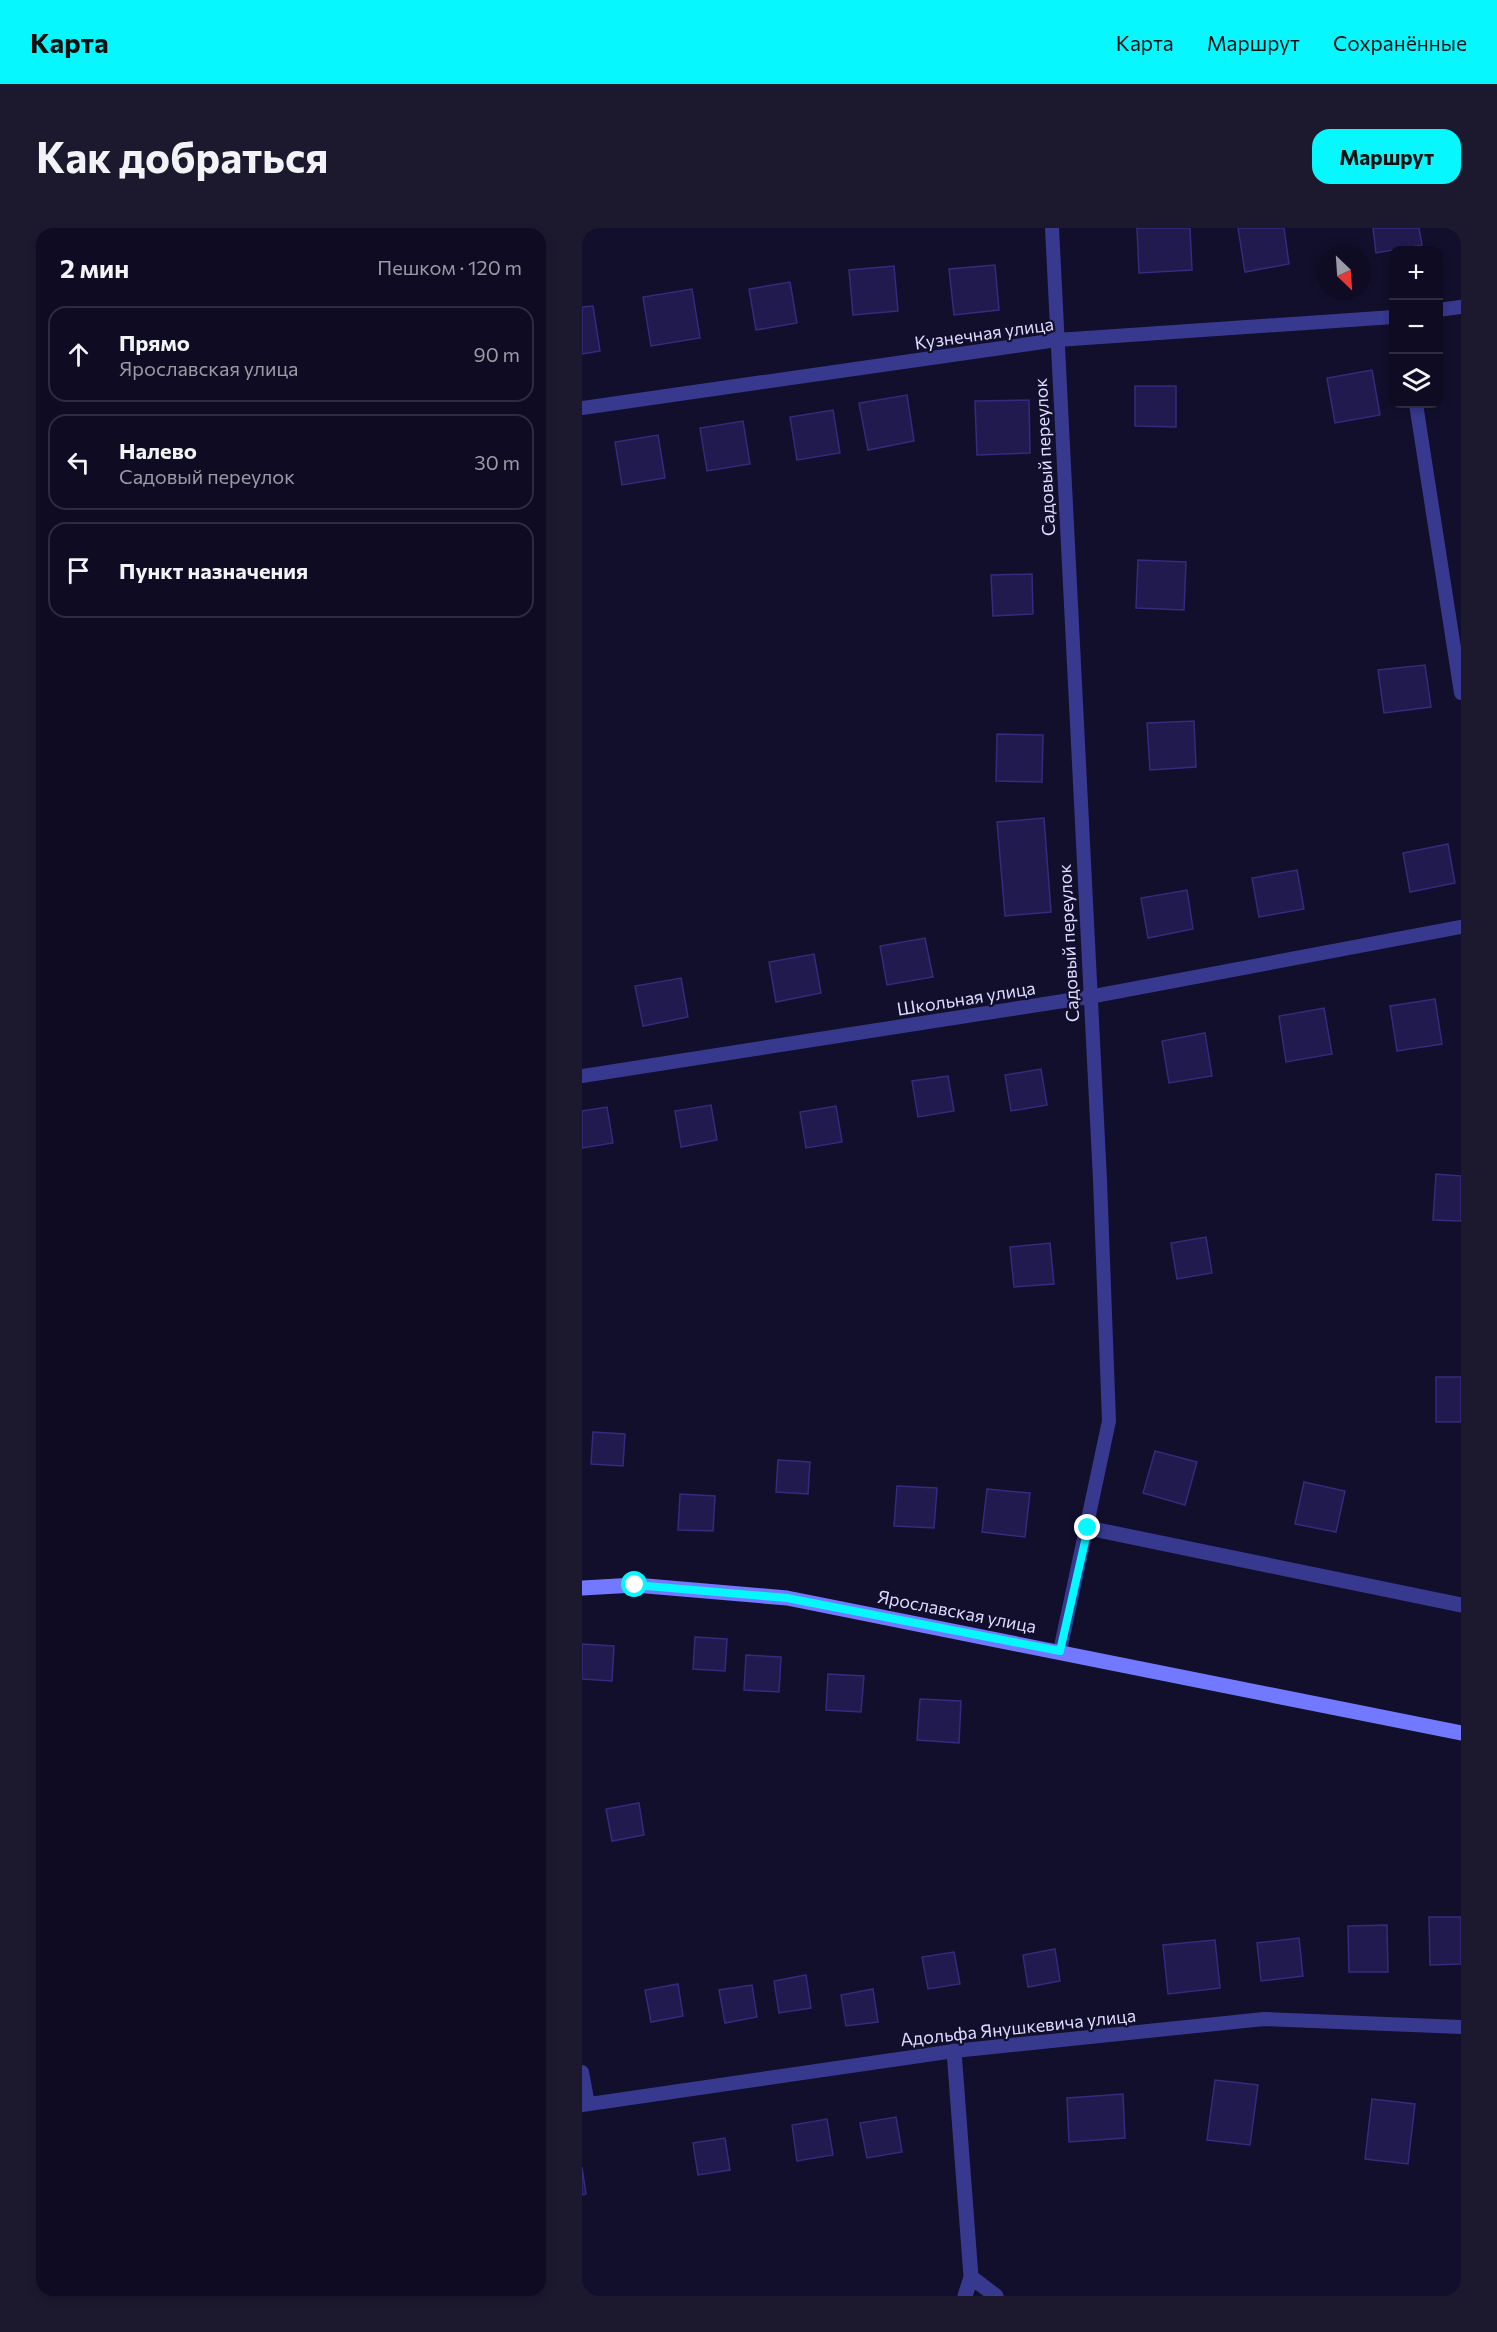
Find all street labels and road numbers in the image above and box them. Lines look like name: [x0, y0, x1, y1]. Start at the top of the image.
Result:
street label: Кузнечная улица: [913, 312, 1055, 354]
street label: Садовый переулок: [1029, 377, 1059, 537]
street label: Садовый переулок: [1053, 863, 1083, 1023]
street label: Школьная улица: [895, 976, 1037, 1020]
street label: Ярославская улица: [876, 1585, 1038, 1637]
street label: Адольфа Янушкевича улица: [899, 2004, 1137, 2050]

